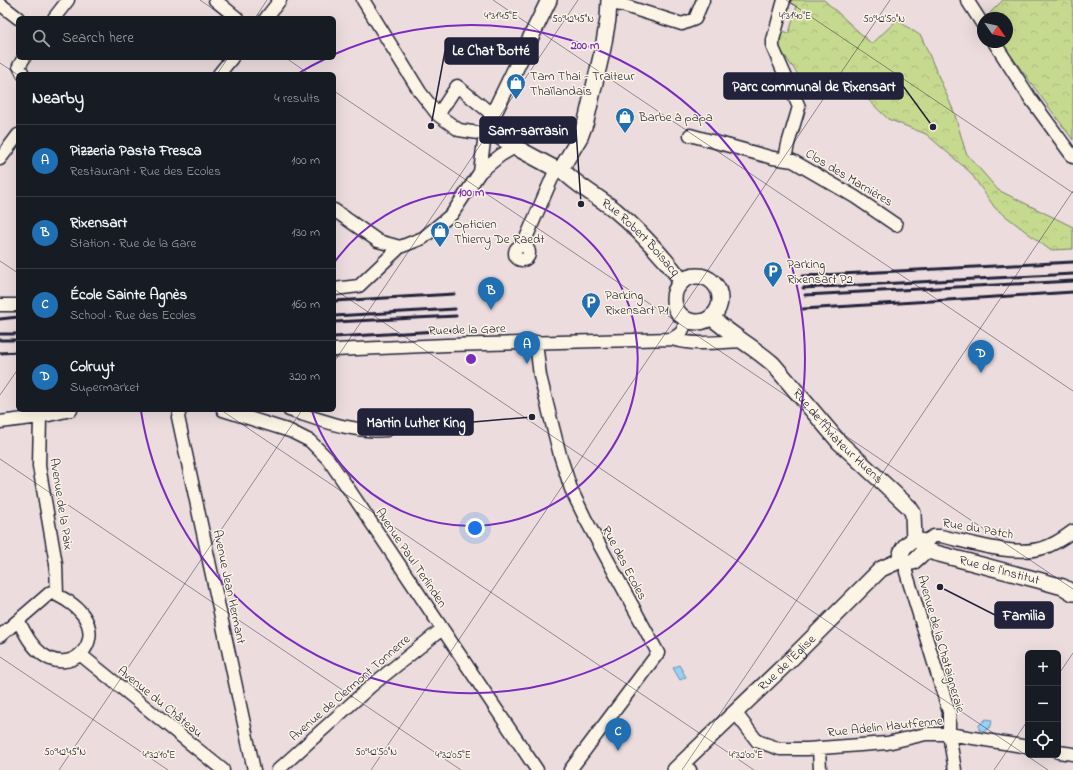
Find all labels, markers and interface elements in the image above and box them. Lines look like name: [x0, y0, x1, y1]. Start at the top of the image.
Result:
text: 4°31'45"E: [484, 9, 518, 24]
text: 4°31'40"E: [779, 9, 811, 24]
text: 50°42'45"N: [552, 12, 594, 27]
text: 50°42'50"N: [863, 12, 905, 27]
north arrow: [977, 12, 1013, 48]
search box: [16, 16, 336, 60]
icon: search: [30, 27, 52, 49]
text: Search here: [62, 27, 134, 49]
text: 200 m: [570, 37, 600, 55]
callout: Le Chat Botté: [445, 38, 538, 64]
text: Le Chat Botté: [452, 41, 530, 62]
place label: Tam Thai - Traiteur Thaïlandais: [530, 67, 636, 101]
shop icon: Tam Thai - Traiteur Thaïlandais: [505, 72, 527, 100]
callout: Parc communal de Rixensart: [724, 73, 903, 99]
text: Parc communal de Rixensart: [732, 77, 896, 98]
text: Nearby: [32, 86, 84, 111]
text: 4 results: [274, 89, 320, 108]
shop icon: Barbe à papa: [614, 106, 636, 134]
place label: Barbe à papa: [638, 108, 713, 127]
callout: Sam-sarrasin: [480, 117, 576, 143]
text: Sam-sarrasin: [488, 121, 568, 142]
text: Pizzeria Pasta Fresca: [70, 140, 202, 162]
street label: Clos des Marnières: [802, 144, 897, 212]
text: A: [41, 151, 49, 170]
text: 100 m: [291, 151, 320, 170]
text: Restaurant · Rue des Ecoles: [70, 162, 221, 181]
text: 100 m: [458, 184, 485, 202]
street label: Rue Robert Boisacq: [598, 193, 685, 281]
text: Rixensart: [70, 212, 127, 234]
place label: Opticien Thierry De Raedt: [454, 215, 545, 250]
shop icon: Opticien Thierry De Raedt: [429, 220, 451, 248]
text: B: [41, 223, 49, 242]
text: 130 m: [292, 223, 320, 242]
text: Station · Rue de la Gare: [70, 234, 196, 253]
place label: Parking Rixensart P2: [787, 255, 854, 289]
parking icon: Parking Rixensart P2: [762, 260, 784, 288]
pin: B: [478, 277, 504, 310]
text: École Sainte Agnès: [70, 284, 187, 306]
place label: Parking Rixensart P1: [605, 286, 669, 320]
parking icon: Parking Rixensart P1: [580, 291, 602, 319]
text: C: [41, 295, 49, 314]
text: 160 m: [291, 295, 320, 314]
text: School · Rue des Ecoles: [70, 306, 196, 325]
street label: Rue de la Gare: [428, 319, 506, 341]
pin: A: [514, 331, 540, 364]
pin: D: [968, 340, 994, 373]
centre of rings: [464, 352, 478, 366]
text: Colruyt: [70, 356, 115, 378]
text: D: [40, 367, 50, 386]
text: 320 m: [289, 367, 320, 386]
text: Supermarket: [70, 378, 140, 397]
street label: Rue de l'Aviateur Huens: [788, 384, 888, 488]
callout: Martin Luther King: [358, 409, 473, 435]
text: Martin Luther King: [366, 413, 466, 436]
street label: Avenue de la Paix: [44, 457, 78, 552]
street label: Avenue Paul Terlinden: [371, 504, 451, 612]
street label: Rue du Patch: [941, 513, 1015, 545]
your location: [465, 518, 485, 538]
street label: Rue des Ecoles: [597, 523, 652, 604]
street label: Avenue Jean Hermant: [208, 528, 251, 646]
street label: Rue de l'Institut: [957, 550, 1042, 590]
street label: Avenue de la Chataigneraie: [911, 573, 970, 715]
callout: Familia: [995, 602, 1053, 628]
text: Familia: [1002, 606, 1046, 627]
street label: Avenue de Clermont Tonnerre: [285, 630, 415, 746]
street label: Rue de l'Église: [754, 630, 820, 695]
map controls: [1025, 650, 1061, 758]
button: +: [1025, 650, 1061, 686]
street label: Avenue du Château: [113, 662, 207, 742]
button: −: [1025, 686, 1061, 722]
street label: Rue Adelin Hautfenne: [826, 711, 944, 743]
pin: C: [605, 718, 631, 751]
button: locate: [1025, 722, 1061, 758]
text: 50°42'45"N: [44, 745, 86, 760]
text: 50°42'50"N: [355, 745, 397, 760]
text: 4°32'10"E: [143, 748, 175, 763]
text: 4°32'05"E: [435, 748, 471, 763]
text: 4°32'00"E: [729, 748, 763, 763]

